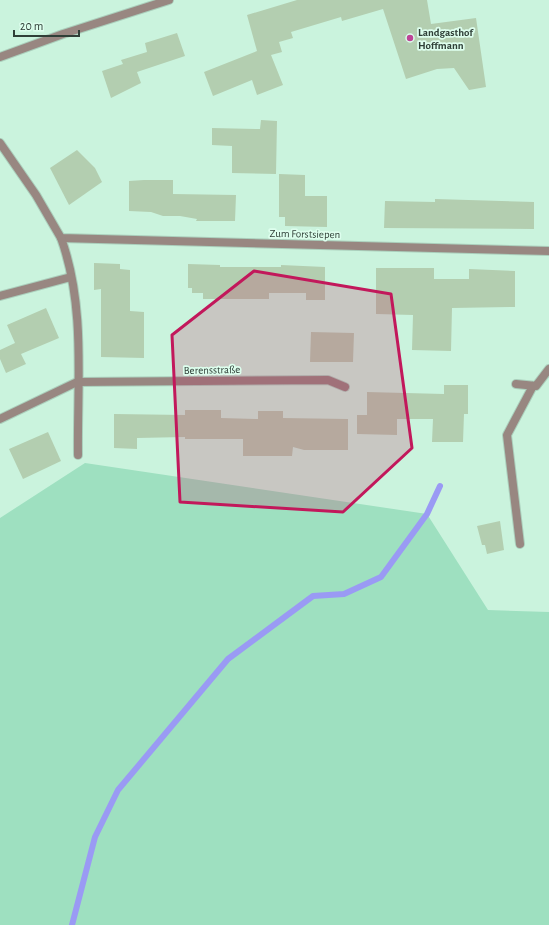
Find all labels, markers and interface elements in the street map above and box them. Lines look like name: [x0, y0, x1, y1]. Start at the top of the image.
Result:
scale bar: [14, 12, 79, 38]
text: 20 m: [20, 20, 43, 32]
place label: Landgasthof Hoffmann: [418, 27, 474, 51]
marker: Landgasthof Hoffmann: [405, 33, 415, 43]
street label: Zum Forstsiepen: [270, 228, 340, 240]
street label: Berensstraße: [184, 364, 240, 376]

